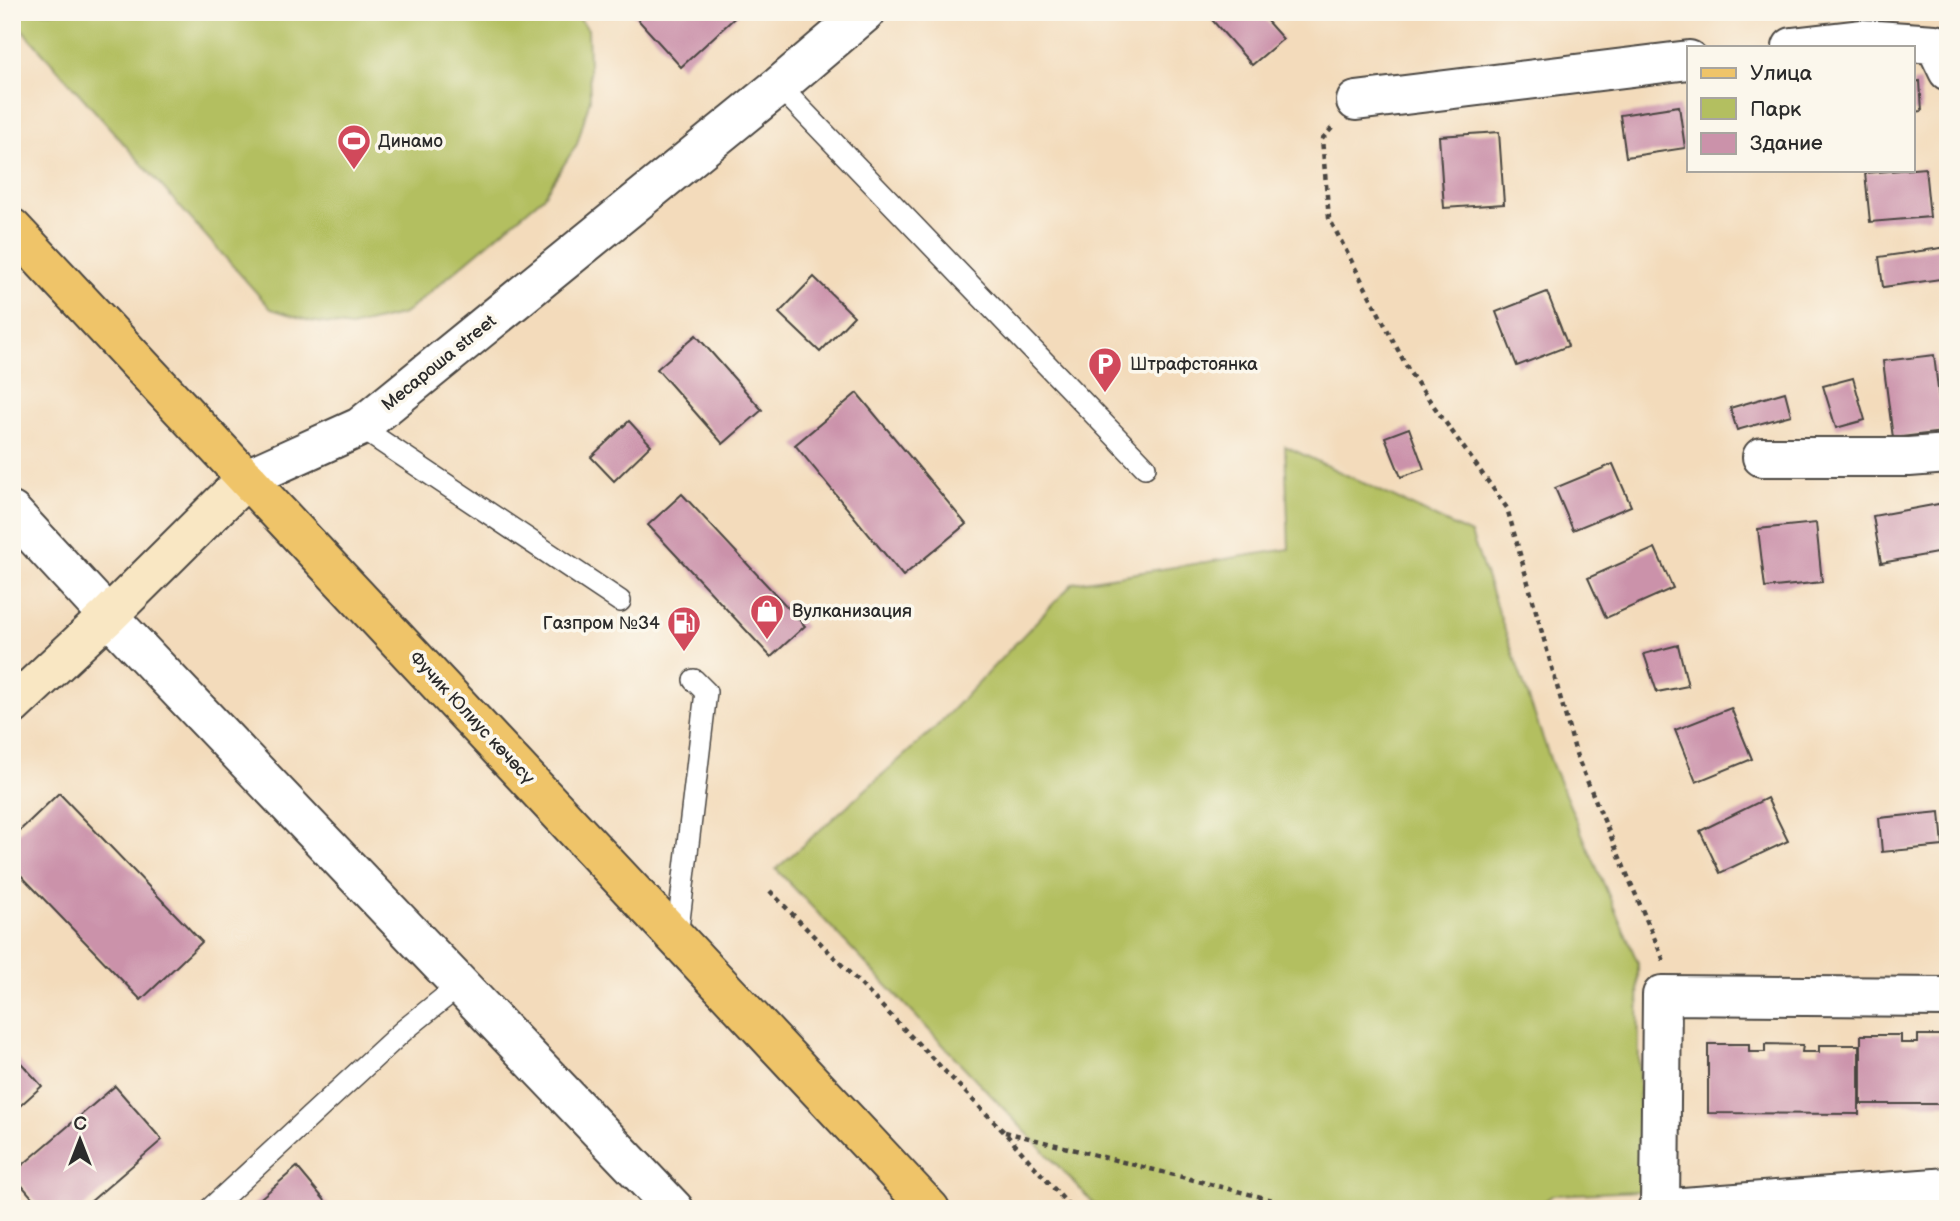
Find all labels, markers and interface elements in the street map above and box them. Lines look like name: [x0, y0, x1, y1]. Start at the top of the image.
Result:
legend: [1687, 46, 1914, 172]
text: Улица: [1750, 61, 1813, 86]
text: Парк: [1750, 97, 1801, 122]
sports icon: Динамо: [335, 122, 373, 171]
place label: Динамо: [378, 131, 443, 152]
text: Здание: [1750, 131, 1823, 156]
street label: Месароша street: [378, 310, 501, 416]
parking icon: Штрафстоянка: [1086, 345, 1124, 394]
place label: Штрафстоянка: [1130, 354, 1258, 375]
shop icon: Вулканизация: [748, 592, 786, 641]
place label: Вулканизация: [792, 601, 912, 622]
fuel station icon: Газпром №34: [665, 604, 703, 653]
place label: Газпром №34: [543, 613, 660, 634]
street label: Фучик Юлиус көчөсү: [405, 647, 539, 789]
north arrow: [46, 1106, 116, 1176]
text: С: [73, 1113, 87, 1136]

